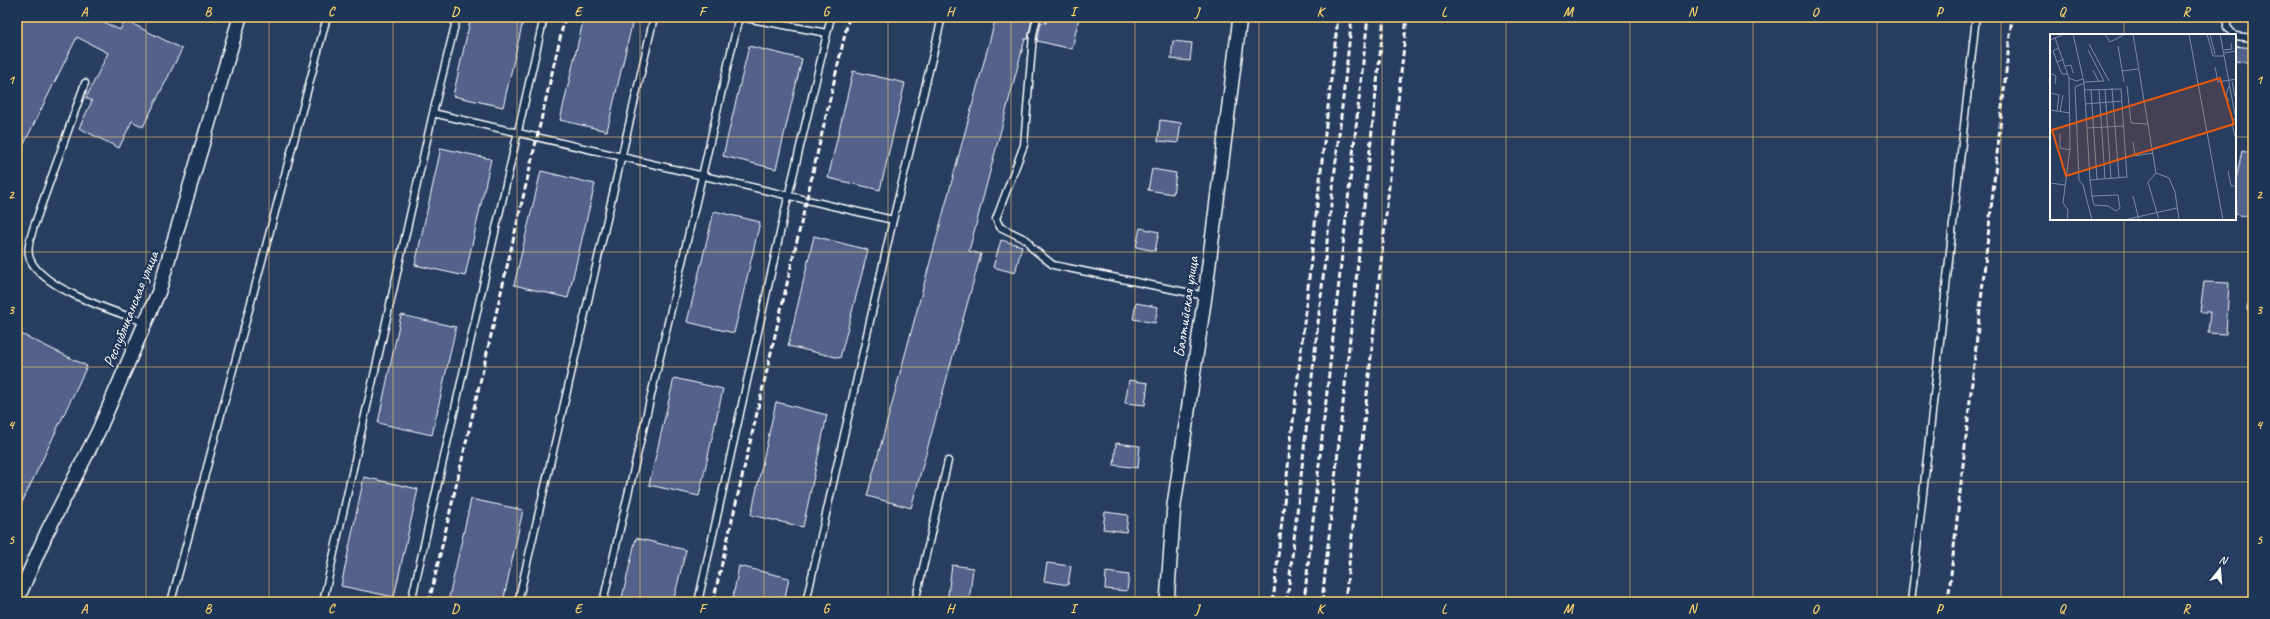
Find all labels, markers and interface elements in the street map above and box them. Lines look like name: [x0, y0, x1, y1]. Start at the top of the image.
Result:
text: A: [81, 4, 89, 20]
text: B: [205, 4, 213, 20]
text: C: [328, 4, 336, 20]
text: D: [451, 4, 460, 20]
text: E: [575, 4, 584, 20]
text: F: [699, 4, 708, 20]
text: G: [823, 4, 831, 20]
text: H: [946, 4, 956, 20]
text: I: [1070, 4, 1079, 20]
text: J: [1194, 4, 1201, 20]
text: K: [1317, 4, 1327, 20]
text: L: [1441, 4, 1448, 20]
text: M: [1563, 4, 1574, 20]
text: N: [1688, 4, 1699, 20]
text: O: [1812, 4, 1821, 20]
text: P: [1936, 4, 1945, 20]
text: Q: [2059, 4, 2067, 20]
text: R: [2182, 4, 2191, 20]
inset map: [2050, 34, 2236, 220]
text: 1: [8, 72, 16, 88]
text: 1: [2256, 72, 2264, 88]
text: 2: [8, 187, 15, 203]
text: 2: [2256, 187, 2263, 203]
street label: Республиканская улица: [99, 247, 164, 370]
street label: Балтийская улица: [1169, 254, 1203, 359]
text: 3: [8, 302, 15, 318]
text: 3: [2256, 302, 2263, 318]
text: 4: [8, 417, 16, 433]
text: 4: [2256, 417, 2264, 433]
text: 5: [8, 532, 15, 548]
text: 5: [2256, 532, 2263, 548]
north arrow: [2200, 549, 2240, 589]
text: N: [2218, 552, 2230, 568]
text: A: [81, 601, 89, 617]
text: B: [205, 601, 213, 617]
text: C: [328, 601, 336, 617]
text: D: [451, 601, 460, 617]
text: E: [575, 601, 584, 617]
text: F: [699, 601, 708, 617]
text: G: [823, 601, 831, 617]
text: H: [946, 601, 956, 617]
text: I: [1070, 601, 1079, 617]
text: J: [1194, 601, 1201, 617]
text: K: [1317, 601, 1327, 617]
text: L: [1441, 601, 1448, 617]
text: M: [1563, 601, 1574, 617]
text: N: [1688, 601, 1699, 617]
text: O: [1812, 601, 1821, 617]
text: P: [1936, 601, 1945, 617]
text: Q: [2059, 601, 2067, 617]
text: R: [2182, 601, 2191, 617]

